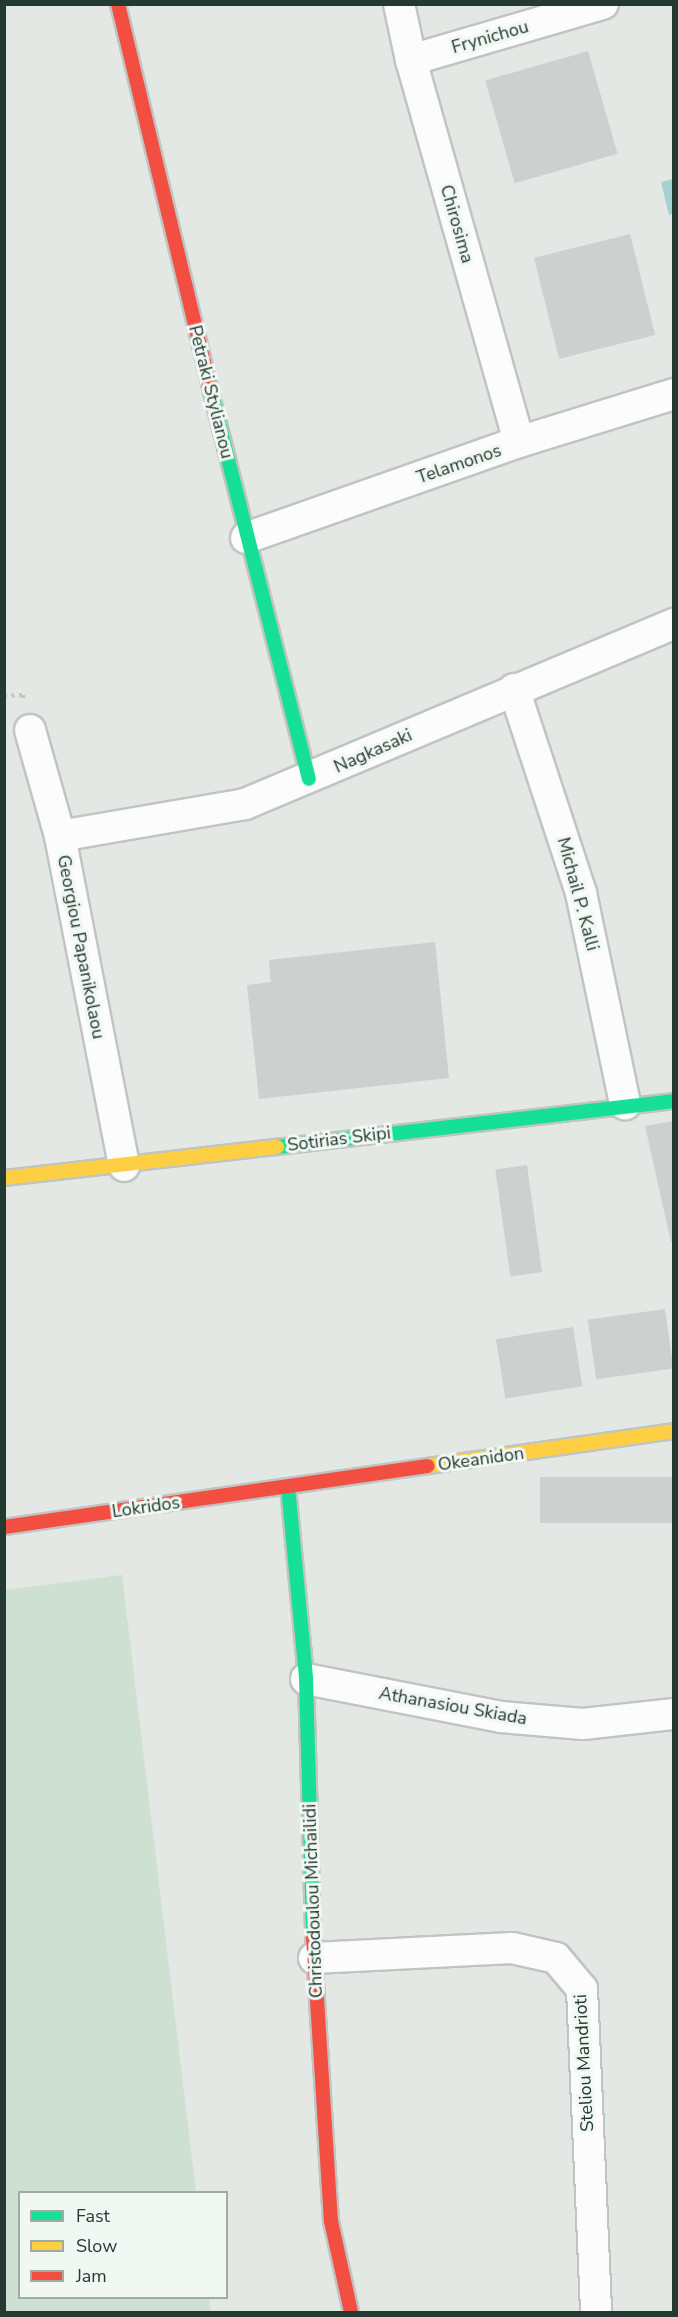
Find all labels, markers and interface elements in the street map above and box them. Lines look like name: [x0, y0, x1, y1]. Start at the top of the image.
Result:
street label: Frynichou: [449, 16, 531, 58]
street label: Chirosima: [436, 182, 478, 266]
street label: Petraki Stylianou: [184, 323, 238, 461]
street label: Telamonos: [414, 439, 504, 489]
street label: Nagkasaki: [331, 724, 415, 778]
street label: Michail P. Kalli: [552, 835, 604, 953]
street label: Georgiou Papanikolaou: [53, 853, 109, 1041]
street label: Sotirias Skipi: [286, 1122, 392, 1156]
street label: Okeanidon: [437, 1442, 525, 1476]
street label: Lokridos: [111, 1492, 181, 1522]
street label: Athanasiou Skiada: [377, 1682, 529, 1730]
street label: Christodoulou Michailidi: [299, 1804, 327, 1998]
street label: Steliou Mandrioti: [570, 1994, 598, 2132]
legend: [18, 2191, 228, 2299]
text: Fast: [76, 2204, 110, 2228]
text: Slow: [76, 2234, 117, 2258]
text: Jam: [76, 2264, 107, 2288]

